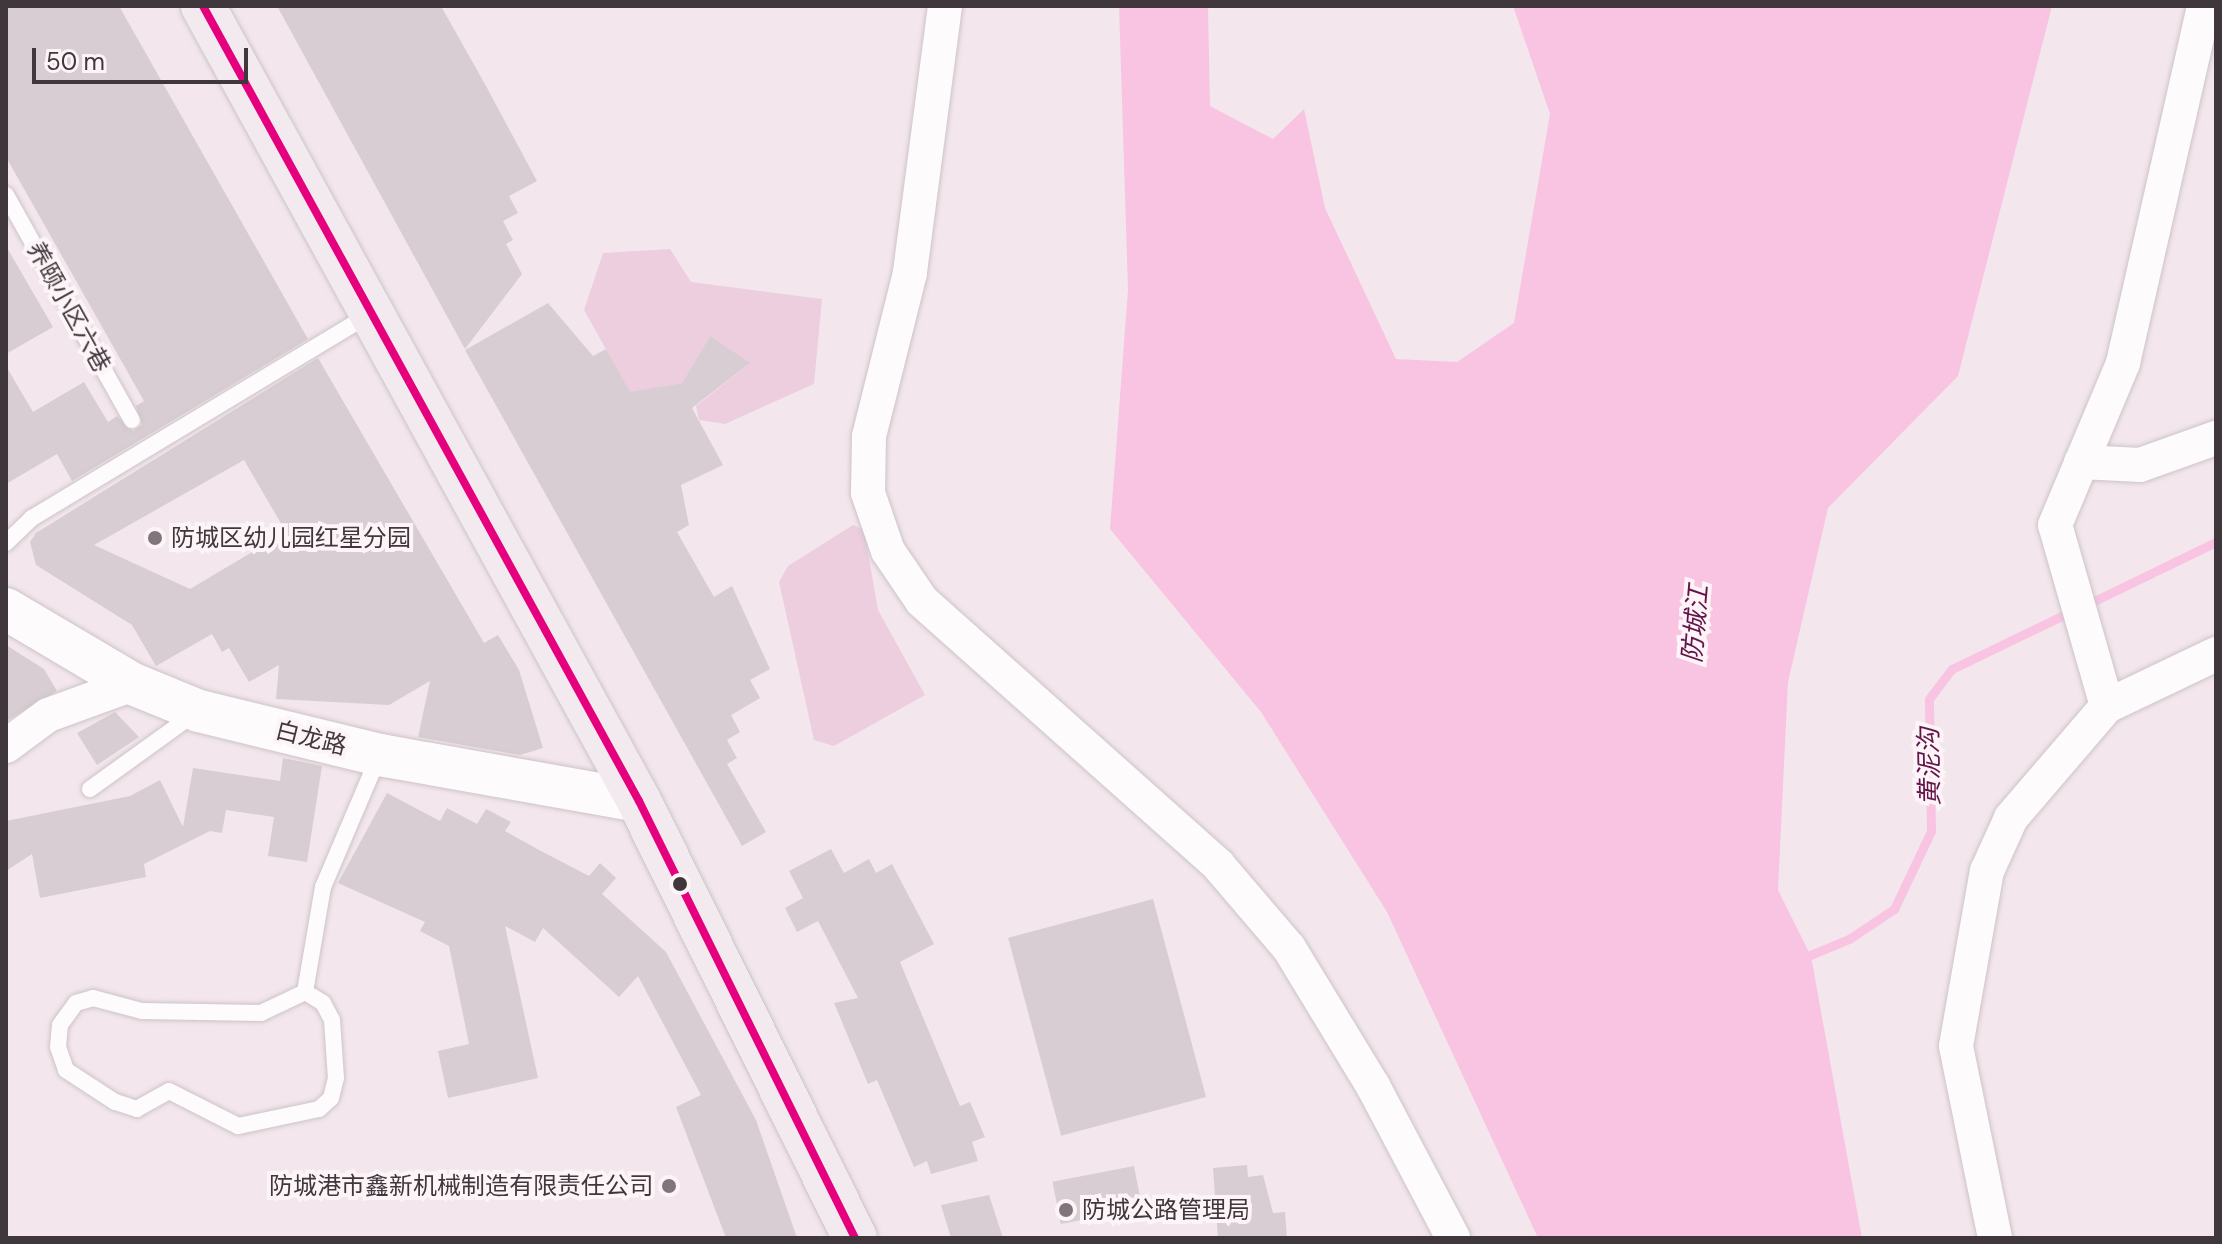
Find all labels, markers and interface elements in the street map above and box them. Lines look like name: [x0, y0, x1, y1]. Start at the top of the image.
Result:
scale bar: [36, 32, 252, 82]
text: 50 m: [46, 46, 105, 77]
street label: 养颐小区六巷: [21, 237, 117, 377]
place label: 防城区幼儿园红星分园: [171, 524, 411, 552]
marker: 防城区幼儿园红星分园: [146, 529, 164, 547]
water label: 防城江: [1677, 584, 1715, 664]
street label: 白龙路: [273, 715, 349, 761]
water label: 黄泥沟: [1914, 728, 1946, 806]
unlabelled marker: [672, 876, 688, 892]
place label: 防城港市鑫新机械制造有限责任公司: [269, 1172, 653, 1200]
marker: 防城港市鑫新机械制造有限责任公司: [660, 1177, 678, 1195]
place label: 防城公路管理局: [1082, 1196, 1250, 1224]
marker: 防城公路管理局: [1057, 1201, 1075, 1219]

